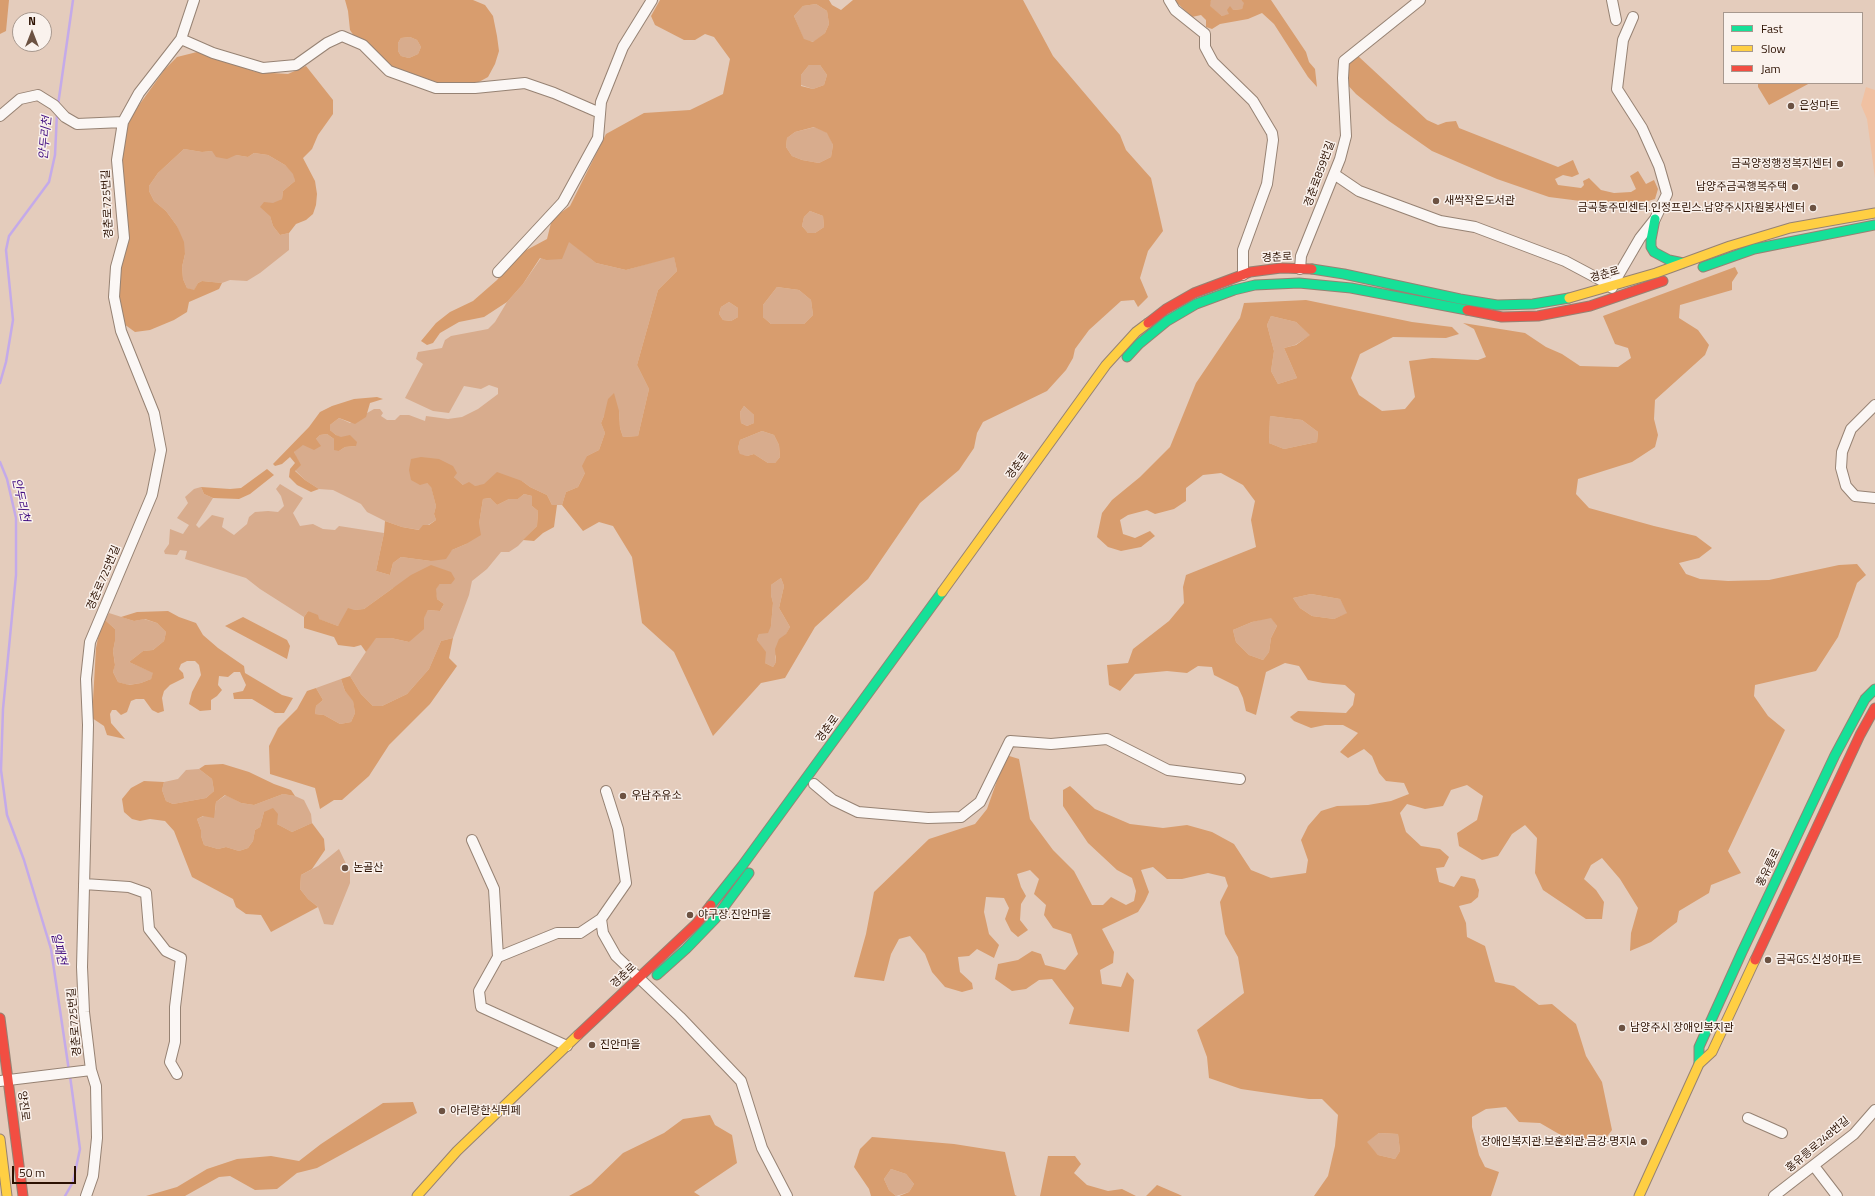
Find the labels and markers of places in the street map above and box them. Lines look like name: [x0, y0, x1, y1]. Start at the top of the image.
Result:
place label: 은성마트: [1799, 99, 1839, 113]
marker: 은성마트: [1786, 101, 1796, 111]
place label: 금곡양정행정복지센터: [1731, 157, 1832, 171]
marker: 금곡양정행정복지센터: [1835, 159, 1845, 169]
place label: 남양주금곡행복주택: [1696, 180, 1787, 194]
marker: 남양주금곡행복주택: [1790, 182, 1800, 192]
place label: 새싹작은도서관: [1444, 194, 1515, 208]
marker: 새싹작은도서관: [1431, 196, 1441, 206]
place label: 금곡동주민센터.인정프린스.남양주시자원봉사센터: [1578, 201, 1805, 215]
marker: 금곡동주민센터.인정프린스.남양주시자원봉사센터: [1808, 203, 1818, 213]
place label: 우남주유소: [631, 789, 682, 803]
marker: 우남주유소: [618, 791, 628, 801]
place label: 논골산: [353, 861, 383, 875]
marker: 논골산: [340, 863, 350, 873]
place label: 야구장.진안마을: [698, 908, 771, 922]
marker: 야구장.진안마을: [685, 910, 695, 920]
place label: 금곡GS.신성아파트: [1776, 953, 1862, 967]
marker: 금곡GS.신성아파트: [1763, 955, 1773, 965]
place label: 남양주시 장애인복지관: [1630, 1021, 1734, 1035]
marker: 남양주시 장애인복지관: [1617, 1023, 1627, 1033]
place label: 진안마을: [600, 1038, 640, 1052]
marker: 진안마을: [587, 1040, 597, 1050]
place label: 아리랑한식뷔페: [450, 1104, 521, 1118]
marker: 아리랑한식뷔페: [437, 1106, 447, 1116]
place label: 장애인복지관.보훈회관.금강·명지A: [1481, 1135, 1636, 1149]
marker: 장애인복지관.보훈회관.금강·명지A: [1639, 1137, 1649, 1147]

